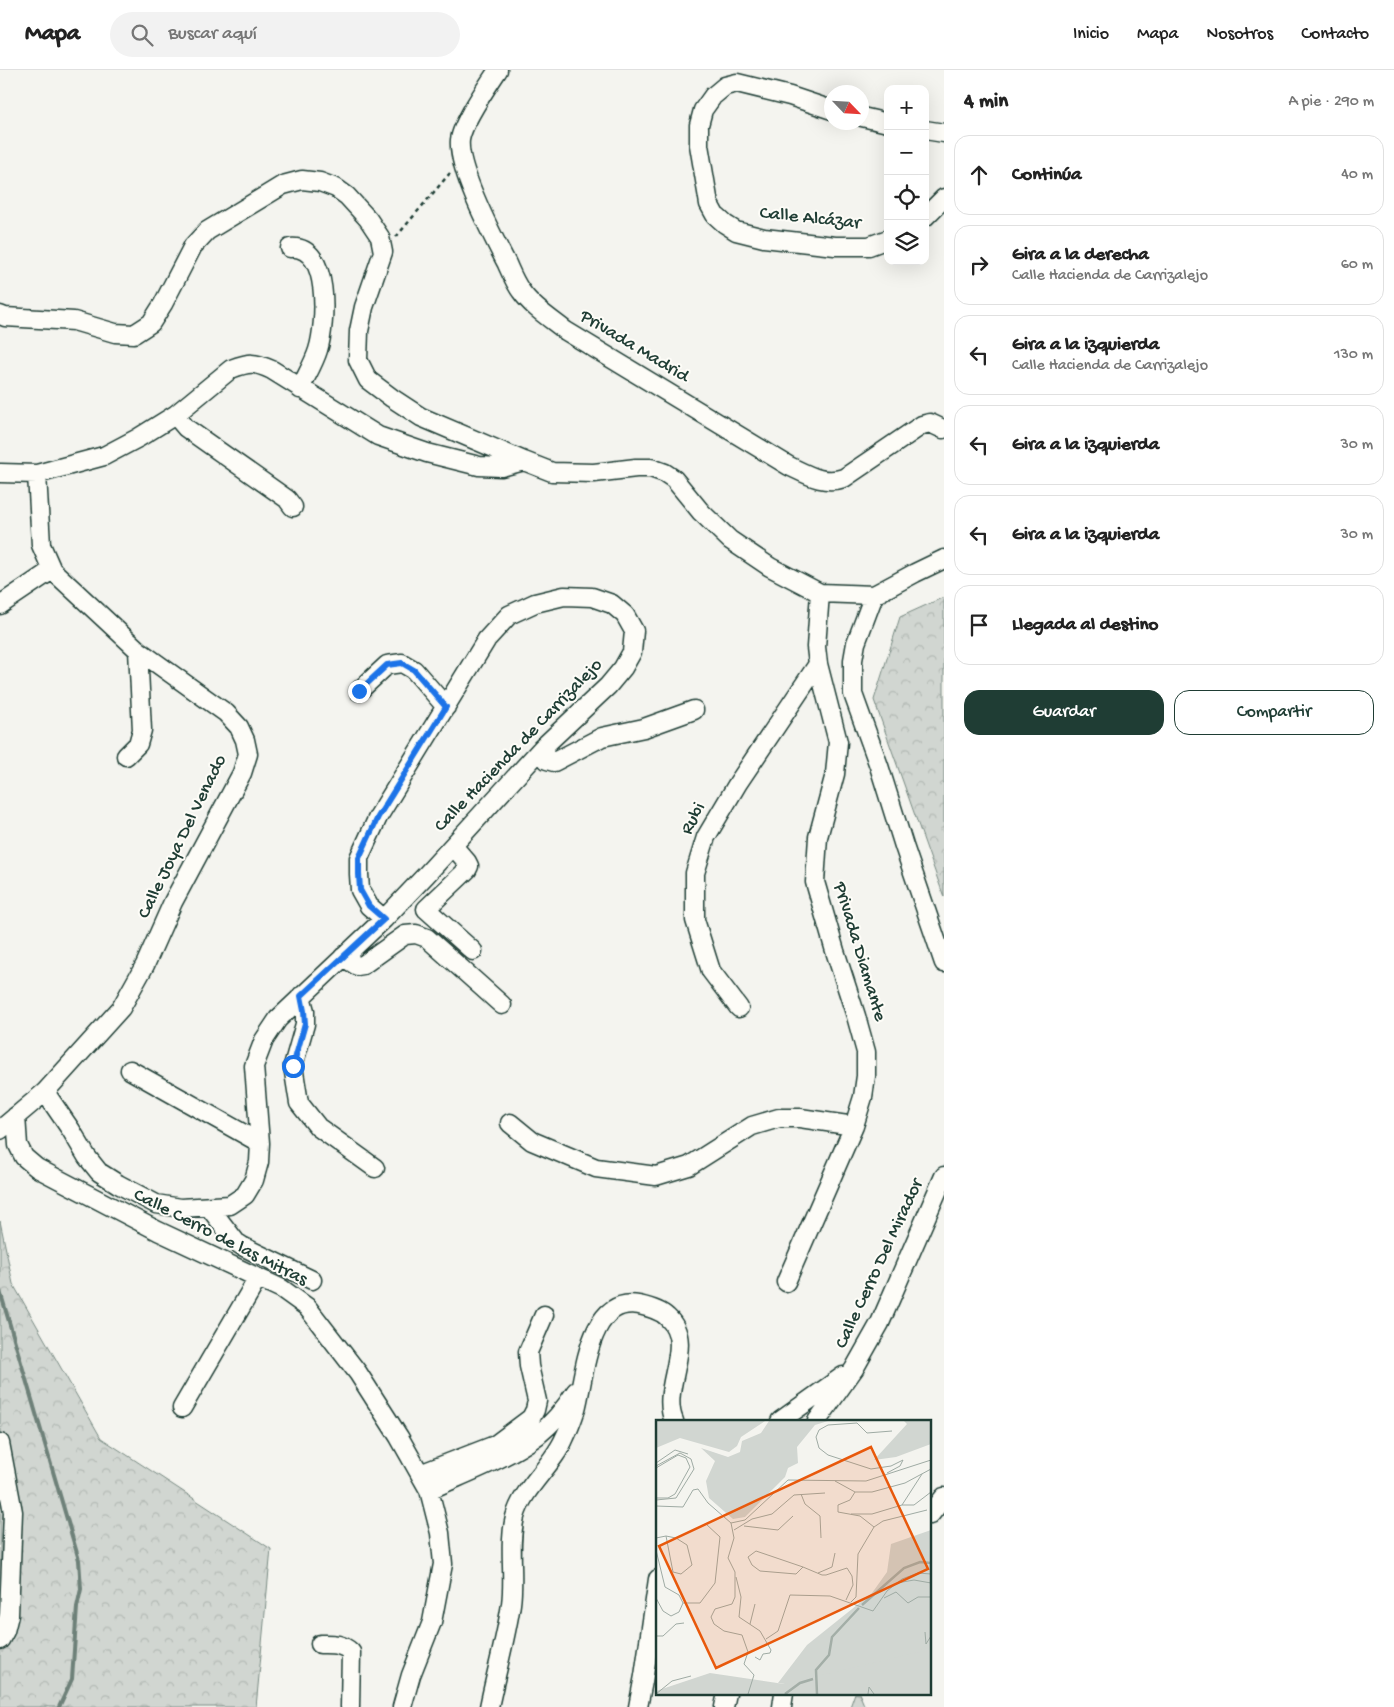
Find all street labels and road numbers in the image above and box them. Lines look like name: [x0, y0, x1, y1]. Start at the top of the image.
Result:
street label: Calle Alcázar: [758, 202, 864, 236]
street label: Privada Madrid: [574, 305, 694, 390]
street label: Calle Hacienda de Carrizalejo: [430, 654, 608, 838]
street label: Calle Joya Del Venado: [133, 751, 233, 923]
street label: Rubi: [676, 799, 712, 839]
street label: Privada Diamante: [827, 879, 891, 1024]
street label: Calle Cerro Del Mirador: [831, 1173, 930, 1353]
street label: Calle Cerro de las Mitras: [129, 1184, 312, 1292]

